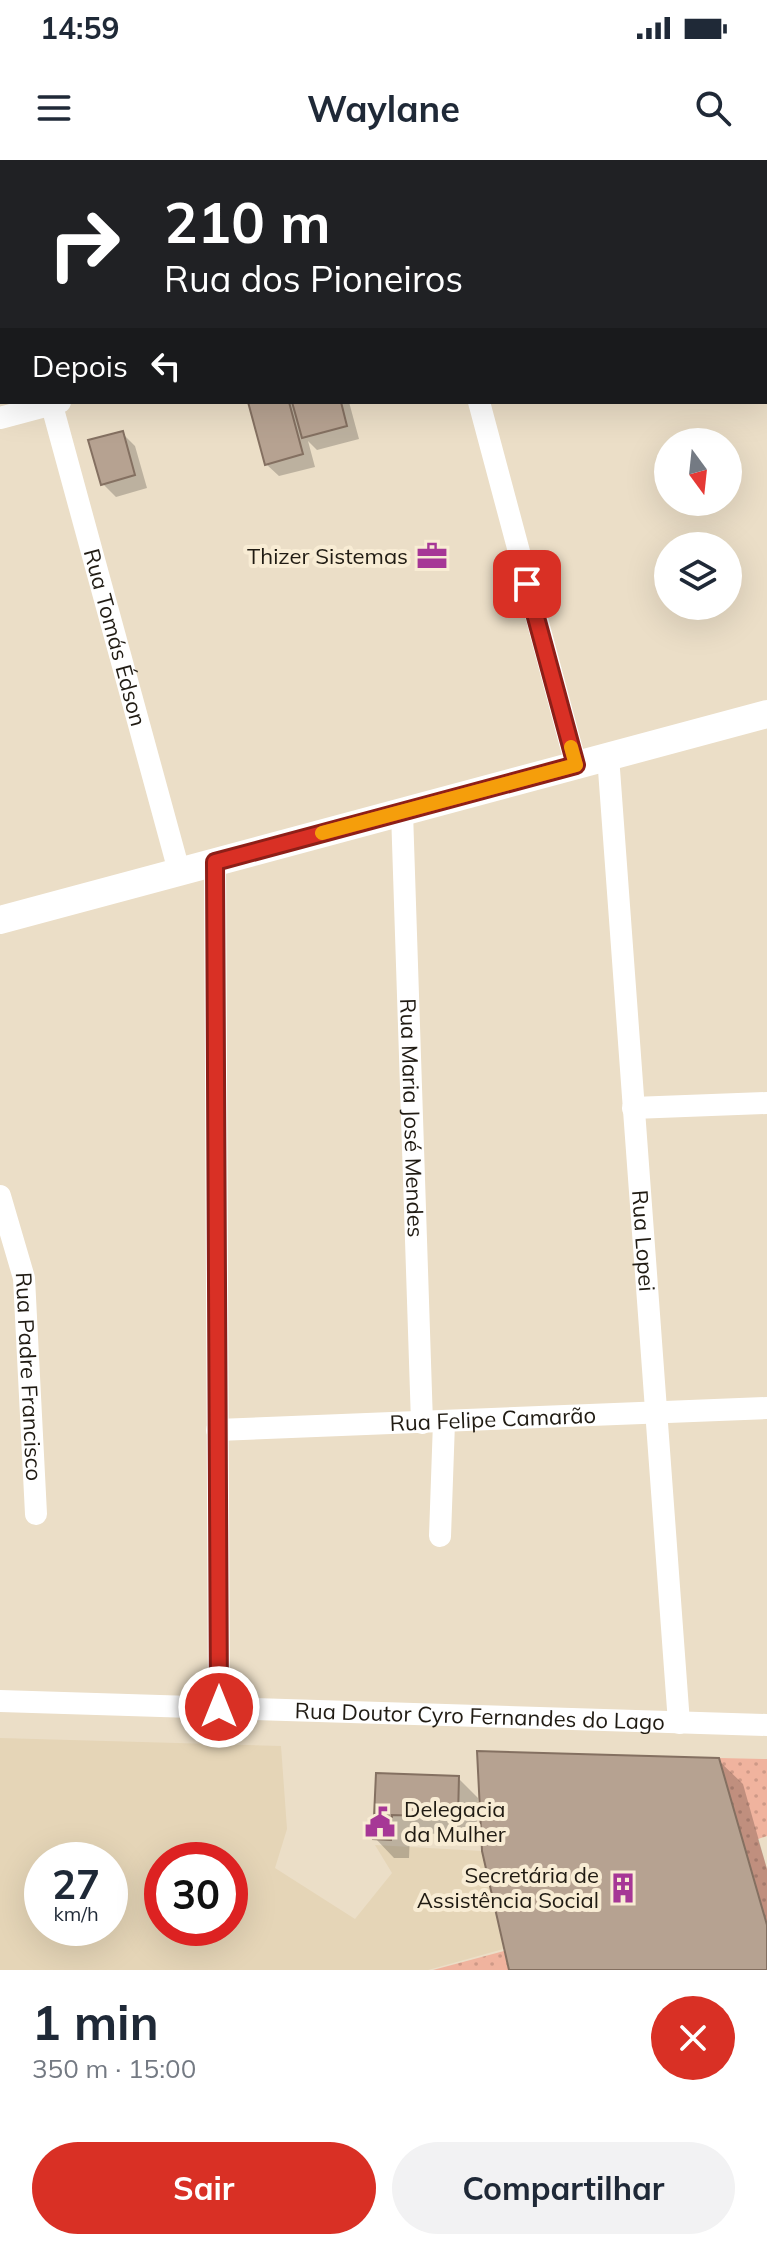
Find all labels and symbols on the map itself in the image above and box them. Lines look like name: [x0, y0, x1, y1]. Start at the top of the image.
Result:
north arrow: [654, 428, 742, 516]
office icon: Thizer Sistemas: [415, 539, 449, 573]
place label: Thizer Sistemas: [247, 542, 408, 570]
street label: Rua Tomás Édson: [78, 546, 153, 729]
pin: [493, 550, 561, 618]
street label: Rua Maria José Mendes: [394, 998, 430, 1238]
street label: Rua Lopei: [626, 1189, 661, 1292]
street label: Rua Padre Francisco: [10, 1271, 48, 1482]
street label: Rua Felipe Camarão: [389, 1401, 596, 1437]
position arrow: [177, 1665, 261, 1749]
street label: Rua Doutor Cyro Fernandes do Lago: [294, 1696, 665, 1736]
place label: Delegacia da Mulher: [404, 1795, 506, 1848]
public building icon: Delegacia da Mulher: [363, 1805, 397, 1839]
speed limit sign: 30: [144, 1842, 248, 1946]
place label: Secretária de Assistência Social: [417, 1861, 599, 1914]
building icon: Secretária de Assistência Social: [606, 1871, 640, 1905]

